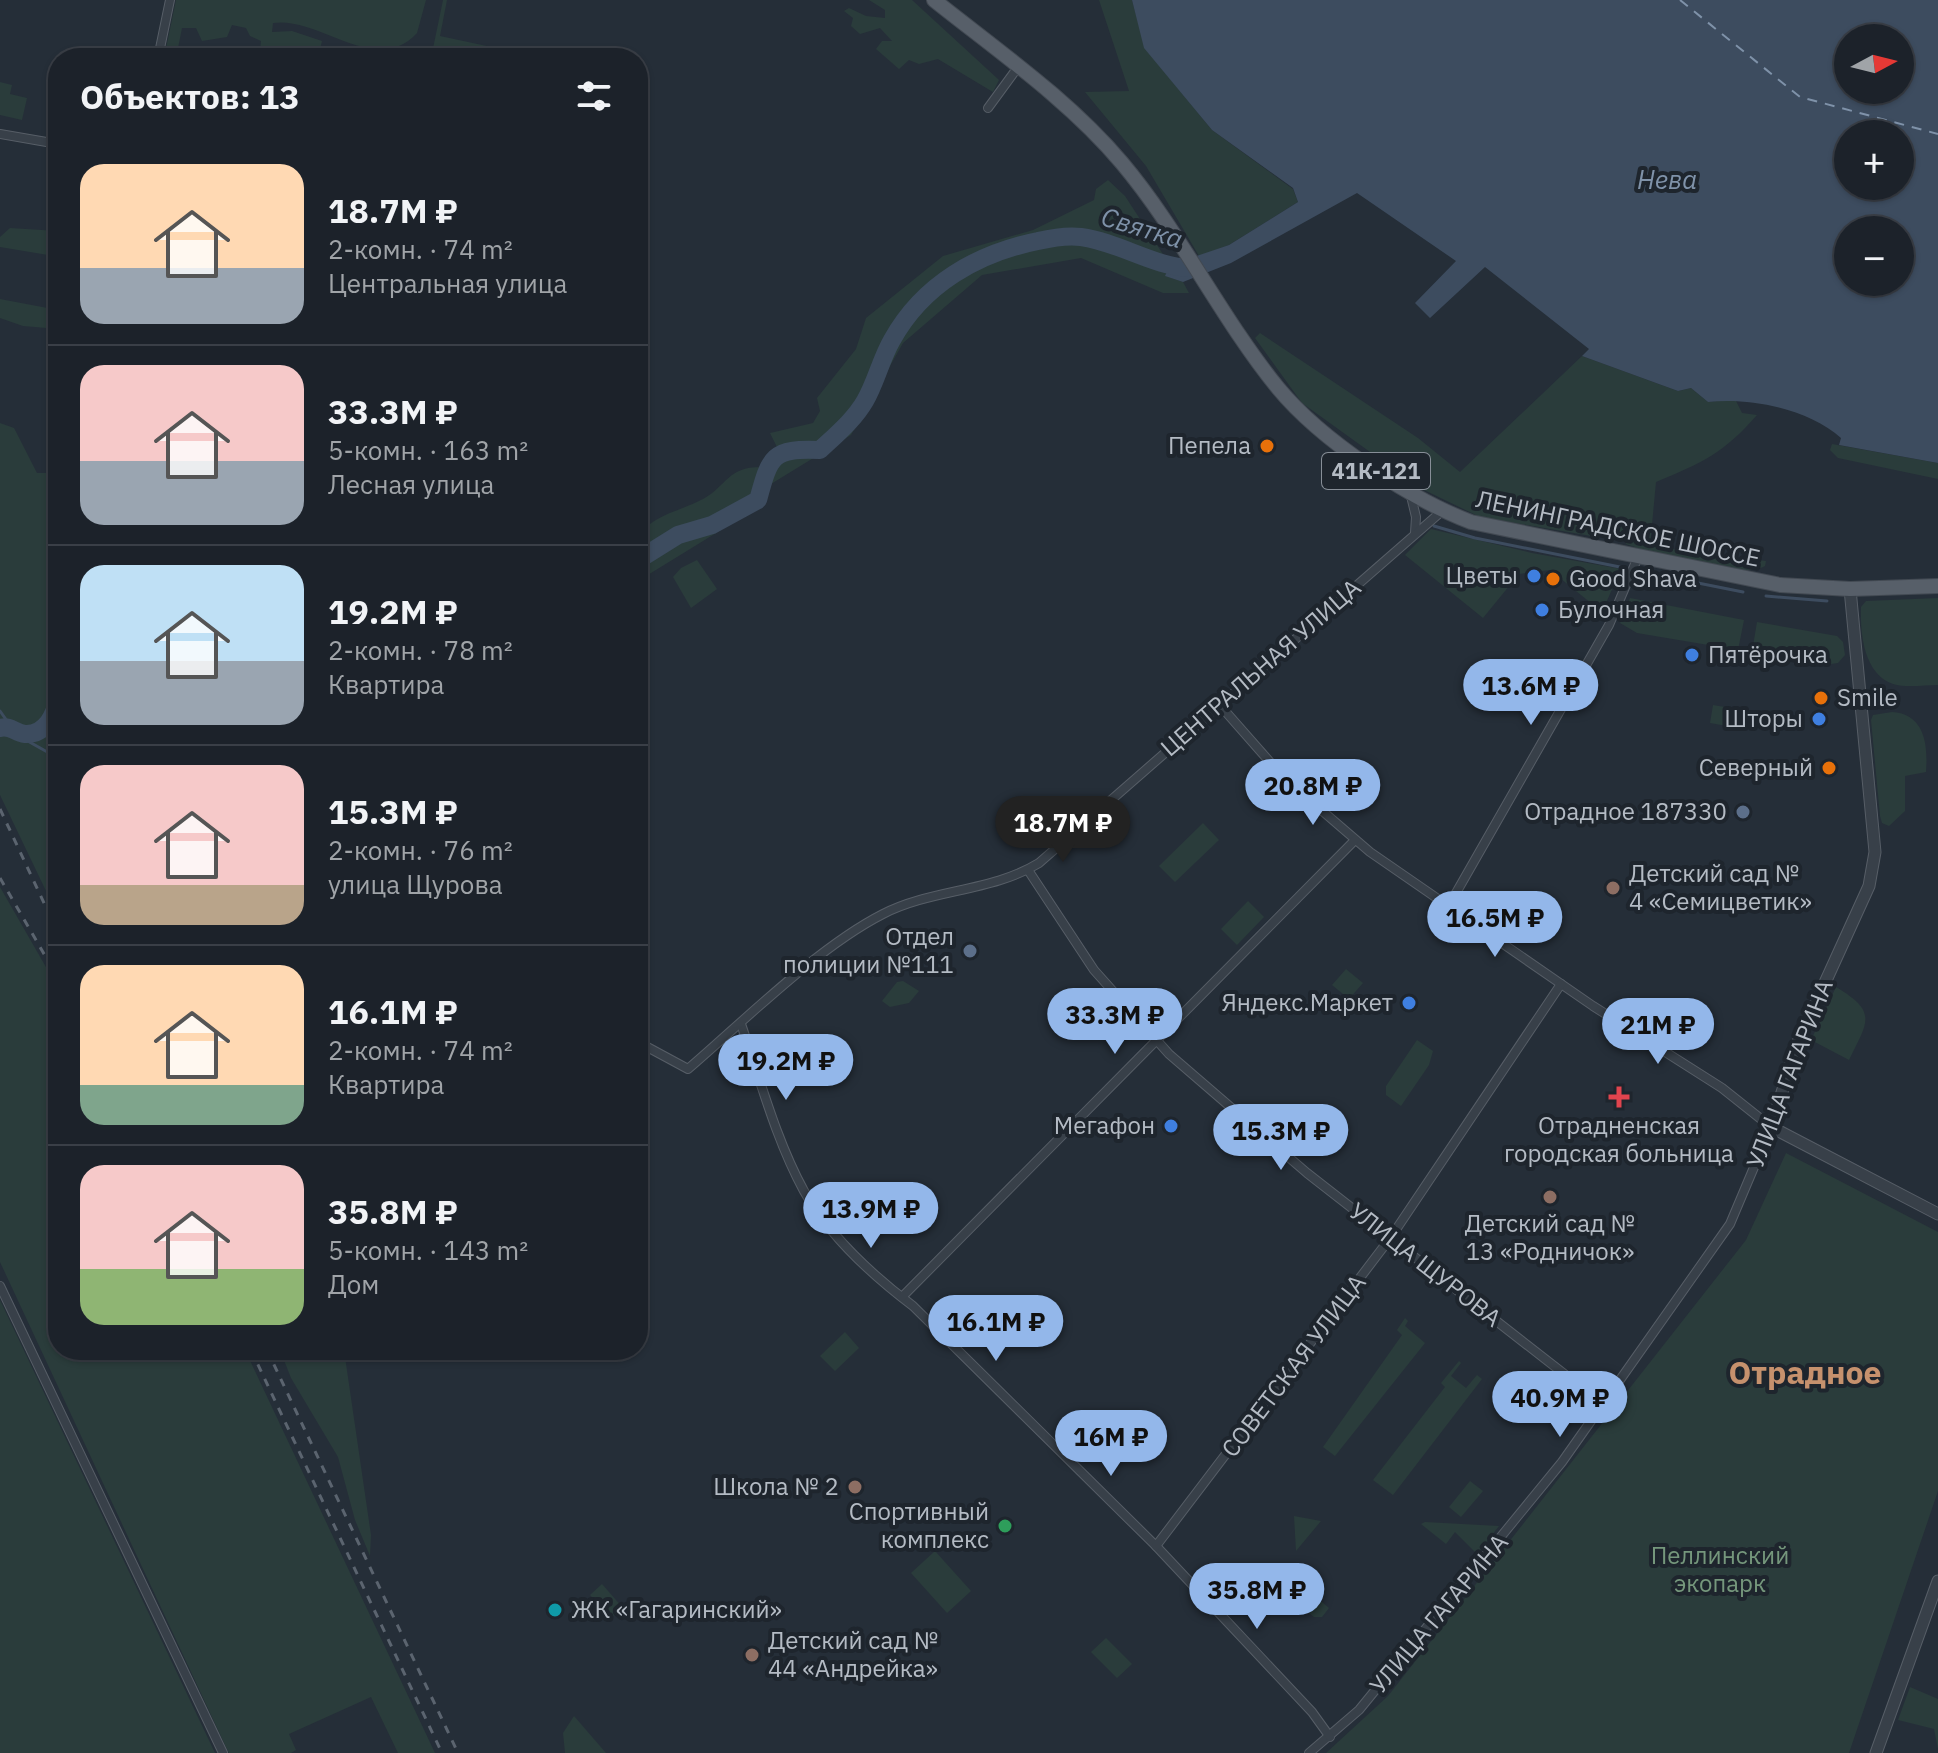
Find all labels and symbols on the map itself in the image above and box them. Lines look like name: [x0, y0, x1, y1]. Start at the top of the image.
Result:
north arrow: [1834, 24, 1914, 104]
water label: Нева: [1637, 162, 1697, 196]
water label: Святка: [1097, 199, 1187, 255]
place label: Пепела: [1168, 429, 1251, 461]
marker: Пепела: [1258, 437, 1276, 455]
road number: 41К-121: [1322, 453, 1430, 489]
street label: ЛЕНИНГРАДСКОЕ ШОССЕ: [1473, 482, 1763, 574]
place label: Цветы: [1446, 559, 1518, 591]
place label: Good Shava: [1569, 562, 1697, 594]
marker: Цветы: [1525, 567, 1543, 585]
marker: Good Shava: [1544, 570, 1562, 588]
street label: ЦЕНТРАЛЬНАЯ УЛИЦА: [1153, 571, 1367, 763]
place label: Булочная: [1558, 593, 1664, 625]
marker: Булочная: [1533, 601, 1551, 619]
place label: Пятёрочка: [1708, 638, 1828, 670]
marker: Пятёрочка: [1683, 646, 1701, 664]
pin: 13.6M ₽: [1457, 659, 1605, 727]
place label: Smile: [1837, 681, 1898, 713]
marker: Smile: [1812, 689, 1830, 707]
place label: Шторы: [1724, 702, 1803, 734]
marker: Шторы: [1810, 710, 1828, 728]
place label: Северный: [1699, 751, 1813, 783]
pin: 20.8M ₽: [1239, 759, 1387, 827]
marker: Северный: [1820, 759, 1838, 777]
place label: Отрадное 187330: [1524, 795, 1727, 827]
pin: 18.7M ₽: [989, 796, 1137, 864]
marker: Отрадное 187330: [1734, 803, 1752, 821]
place label: Детский сад № 4 «Семицветик»: [1629, 857, 1812, 917]
marker: Детский сад № 4 «Семицветик»: [1604, 879, 1622, 897]
pin: 16.5M ₽: [1421, 891, 1569, 959]
place label: Отдел полиции №111: [783, 920, 954, 980]
marker: Отдел полиции №111: [961, 942, 979, 960]
street label: УЛИЦА ГАГАРИНА: [1738, 975, 1840, 1173]
place label: Яндекс.Маркет: [1221, 986, 1393, 1018]
pin: 33.3M ₽: [1041, 988, 1189, 1056]
marker: Яндекс.Маркет: [1400, 994, 1418, 1012]
pin: 21M ₽: [1602, 998, 1714, 1066]
pin: 19.2M ₽: [712, 1034, 860, 1102]
marker: Отрадненская городская больница: [1608, 1086, 1630, 1108]
pin: 15.3M ₽: [1207, 1104, 1355, 1172]
place label: Мегафон: [1054, 1109, 1155, 1141]
place label: Отрадненская городская больница: [1504, 1109, 1734, 1169]
marker: Мегафон: [1162, 1117, 1180, 1135]
pin: 13.9M ₽: [797, 1182, 945, 1250]
marker: Детский сад № 13 «Родничок»: [1541, 1188, 1559, 1206]
street label: УЛИЦА ЩУРОВА: [1343, 1195, 1508, 1334]
place label: Детский сад № 13 «Родничок»: [1465, 1207, 1635, 1267]
street label: СОВЕТСКАЯ УЛИЦА: [1214, 1267, 1373, 1463]
pin: 16.1M ₽: [922, 1295, 1070, 1363]
district label: Отрадное: [1728, 1351, 1882, 1393]
pin: 40.9M ₽: [1486, 1371, 1634, 1439]
pin: 16M ₽: [1055, 1410, 1167, 1478]
place label: Школа № 2: [713, 1470, 839, 1502]
marker: Школа № 2: [846, 1478, 864, 1496]
place label: Спортивный комплекс: [849, 1495, 989, 1555]
marker: Спортивный комплекс: [996, 1517, 1014, 1535]
street label: УЛИЦА ГАГАРИНА: [1362, 1527, 1515, 1700]
park label: Пеллинский экопарк: [1651, 1539, 1789, 1599]
pin: 35.8M ₽: [1183, 1563, 1331, 1631]
place label: ЖК «Гагаринский»: [571, 1593, 782, 1625]
marker: ЖК «Гагаринский»: [546, 1601, 564, 1619]
place label: Детский сад № 44 «Андрейка»: [768, 1624, 938, 1684]
marker: Детский сад № 44 «Андрейка»: [743, 1646, 761, 1664]

